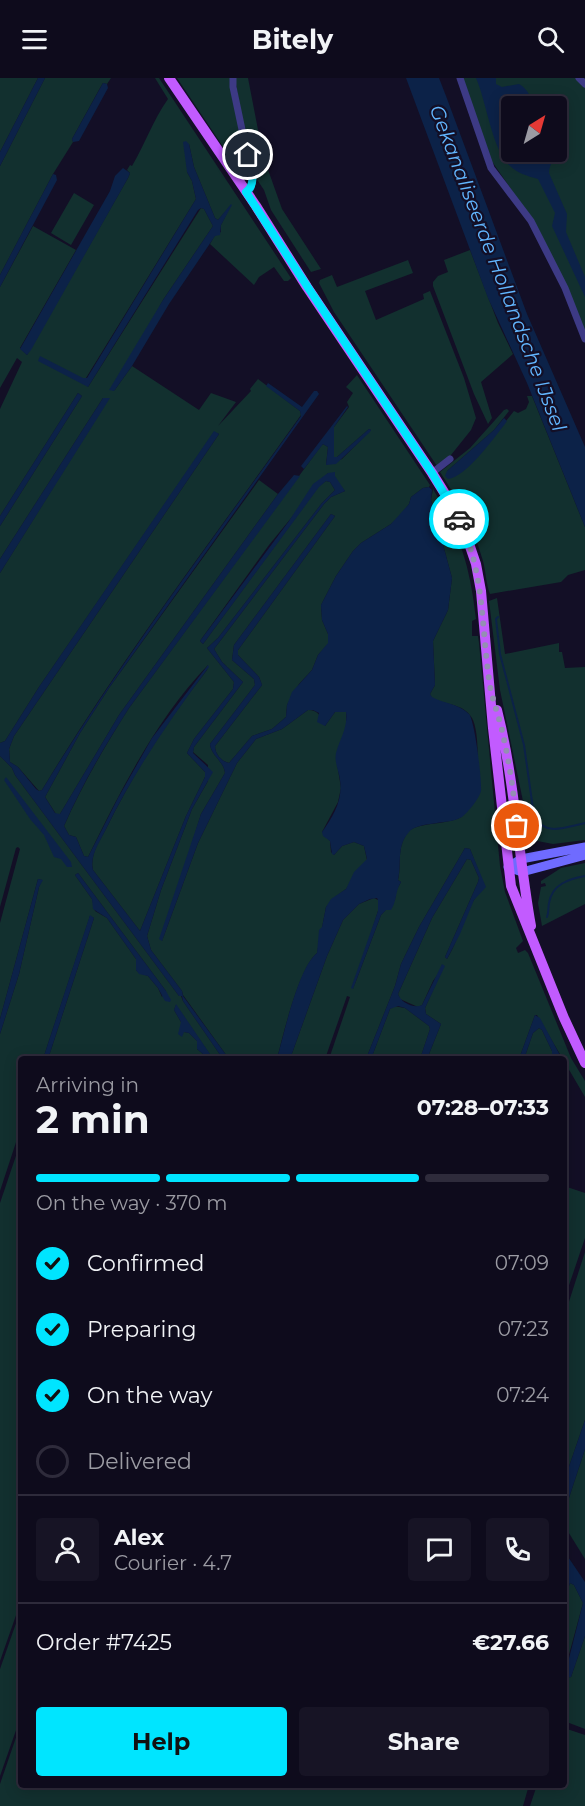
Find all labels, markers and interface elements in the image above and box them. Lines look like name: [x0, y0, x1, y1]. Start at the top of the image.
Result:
icon: menu: [18, 23, 51, 56]
text: Bitely: [252, 23, 333, 56]
icon: search: [534, 23, 567, 56]
north arrow: [501, 96, 567, 162]
map controls: [501, 96, 567, 162]
water label: Gekanaliseerde Hollandsche IJssel: [424, 101, 572, 435]
pin: [222, 129, 273, 180]
icon: home: [231, 138, 264, 171]
courier: [429, 489, 489, 549]
icon: car: [443, 503, 476, 536]
pin: [491, 800, 542, 851]
icon: bag: [500, 809, 533, 842]
text: Arriving in: [36, 1073, 139, 1097]
text: 07:28–07:33: [417, 1094, 549, 1121]
text: 2 min: [36, 1095, 150, 1143]
text: On the way · 370 m: [36, 1191, 228, 1215]
icon: check: [36, 1247, 69, 1280]
text: Confirmed: [87, 1250, 204, 1277]
text: 07:09: [495, 1251, 549, 1275]
icon: check: [36, 1313, 69, 1346]
text: Preparing: [87, 1316, 196, 1343]
text: 07:23: [498, 1317, 549, 1341]
icon: check: [36, 1379, 69, 1412]
text: On the way: [87, 1382, 212, 1409]
text: 07:24: [496, 1383, 549, 1407]
text: Delivered: [87, 1448, 192, 1475]
button: person: [36, 1518, 99, 1581]
button: chat: [408, 1518, 471, 1581]
button: phone: [486, 1518, 549, 1581]
text: Alex: [114, 1524, 164, 1551]
text: Courier · 4.7: [114, 1551, 232, 1575]
text: Order #7425: [36, 1629, 172, 1656]
text: €27.66: [472, 1629, 549, 1656]
button: Help: [36, 1707, 287, 1776]
button: Share: [299, 1707, 549, 1776]

